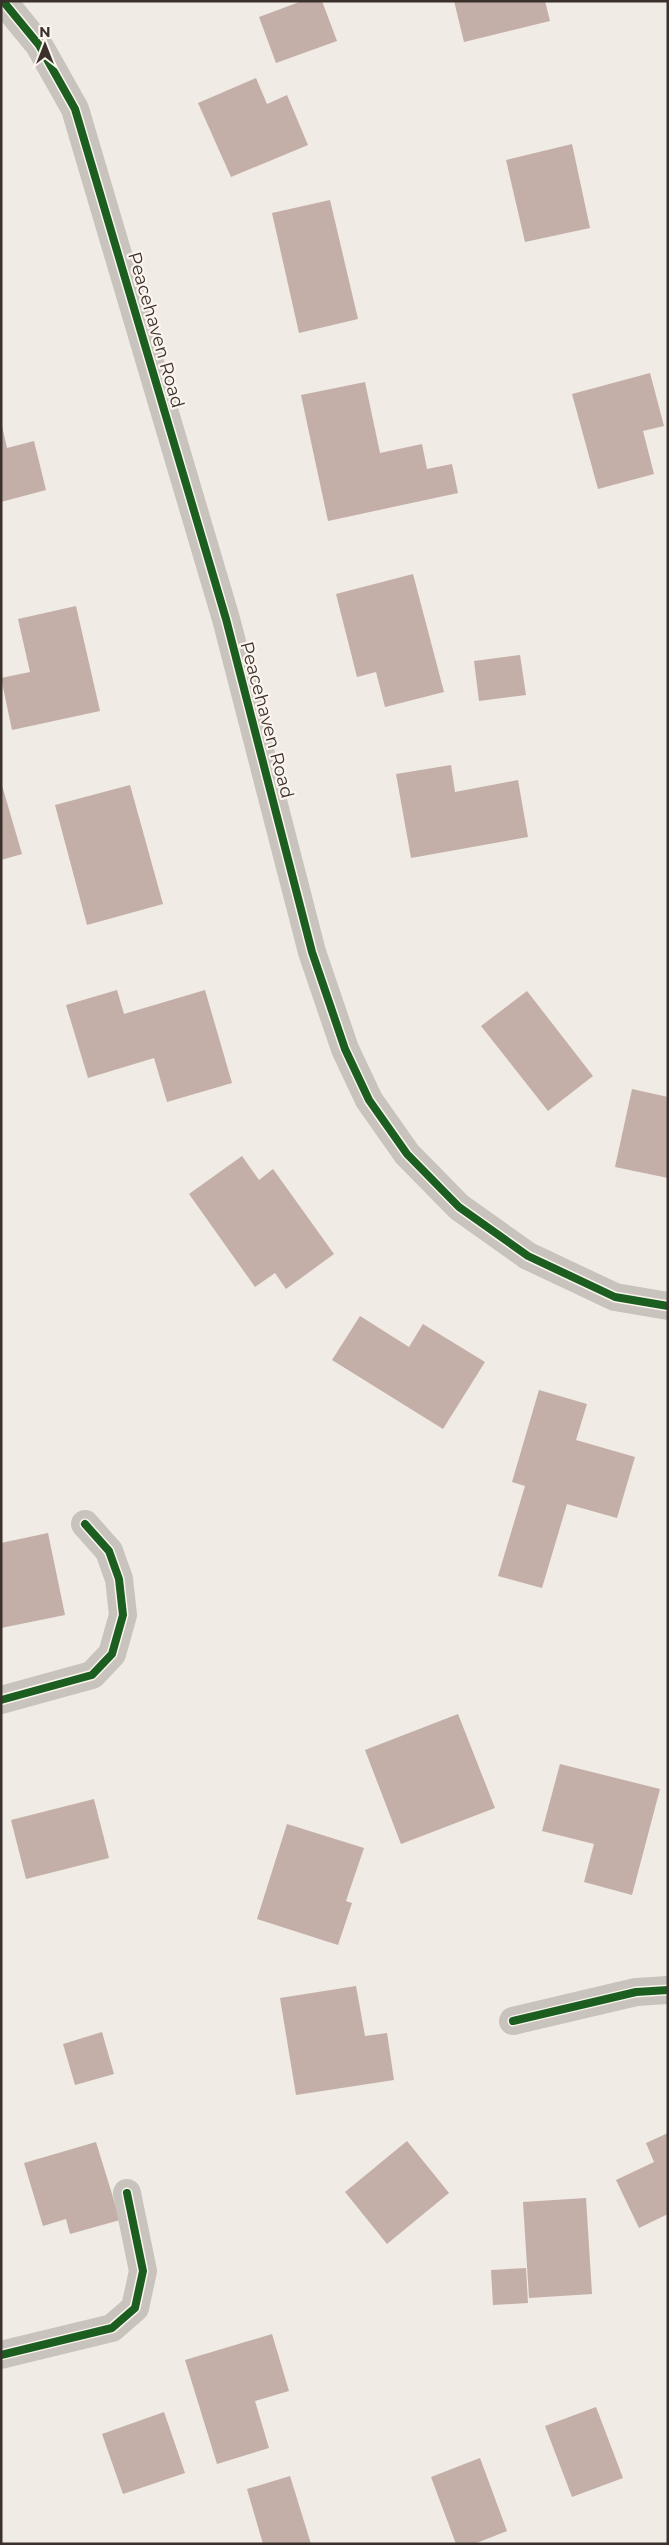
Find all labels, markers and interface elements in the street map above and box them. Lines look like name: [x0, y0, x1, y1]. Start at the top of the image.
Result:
north arrow: [20, 20, 70, 70]
text: N: [39, 23, 51, 41]
street label: Peacehaven Road: [123, 249, 189, 411]
street label: Peacehaven Road: [235, 639, 299, 801]

